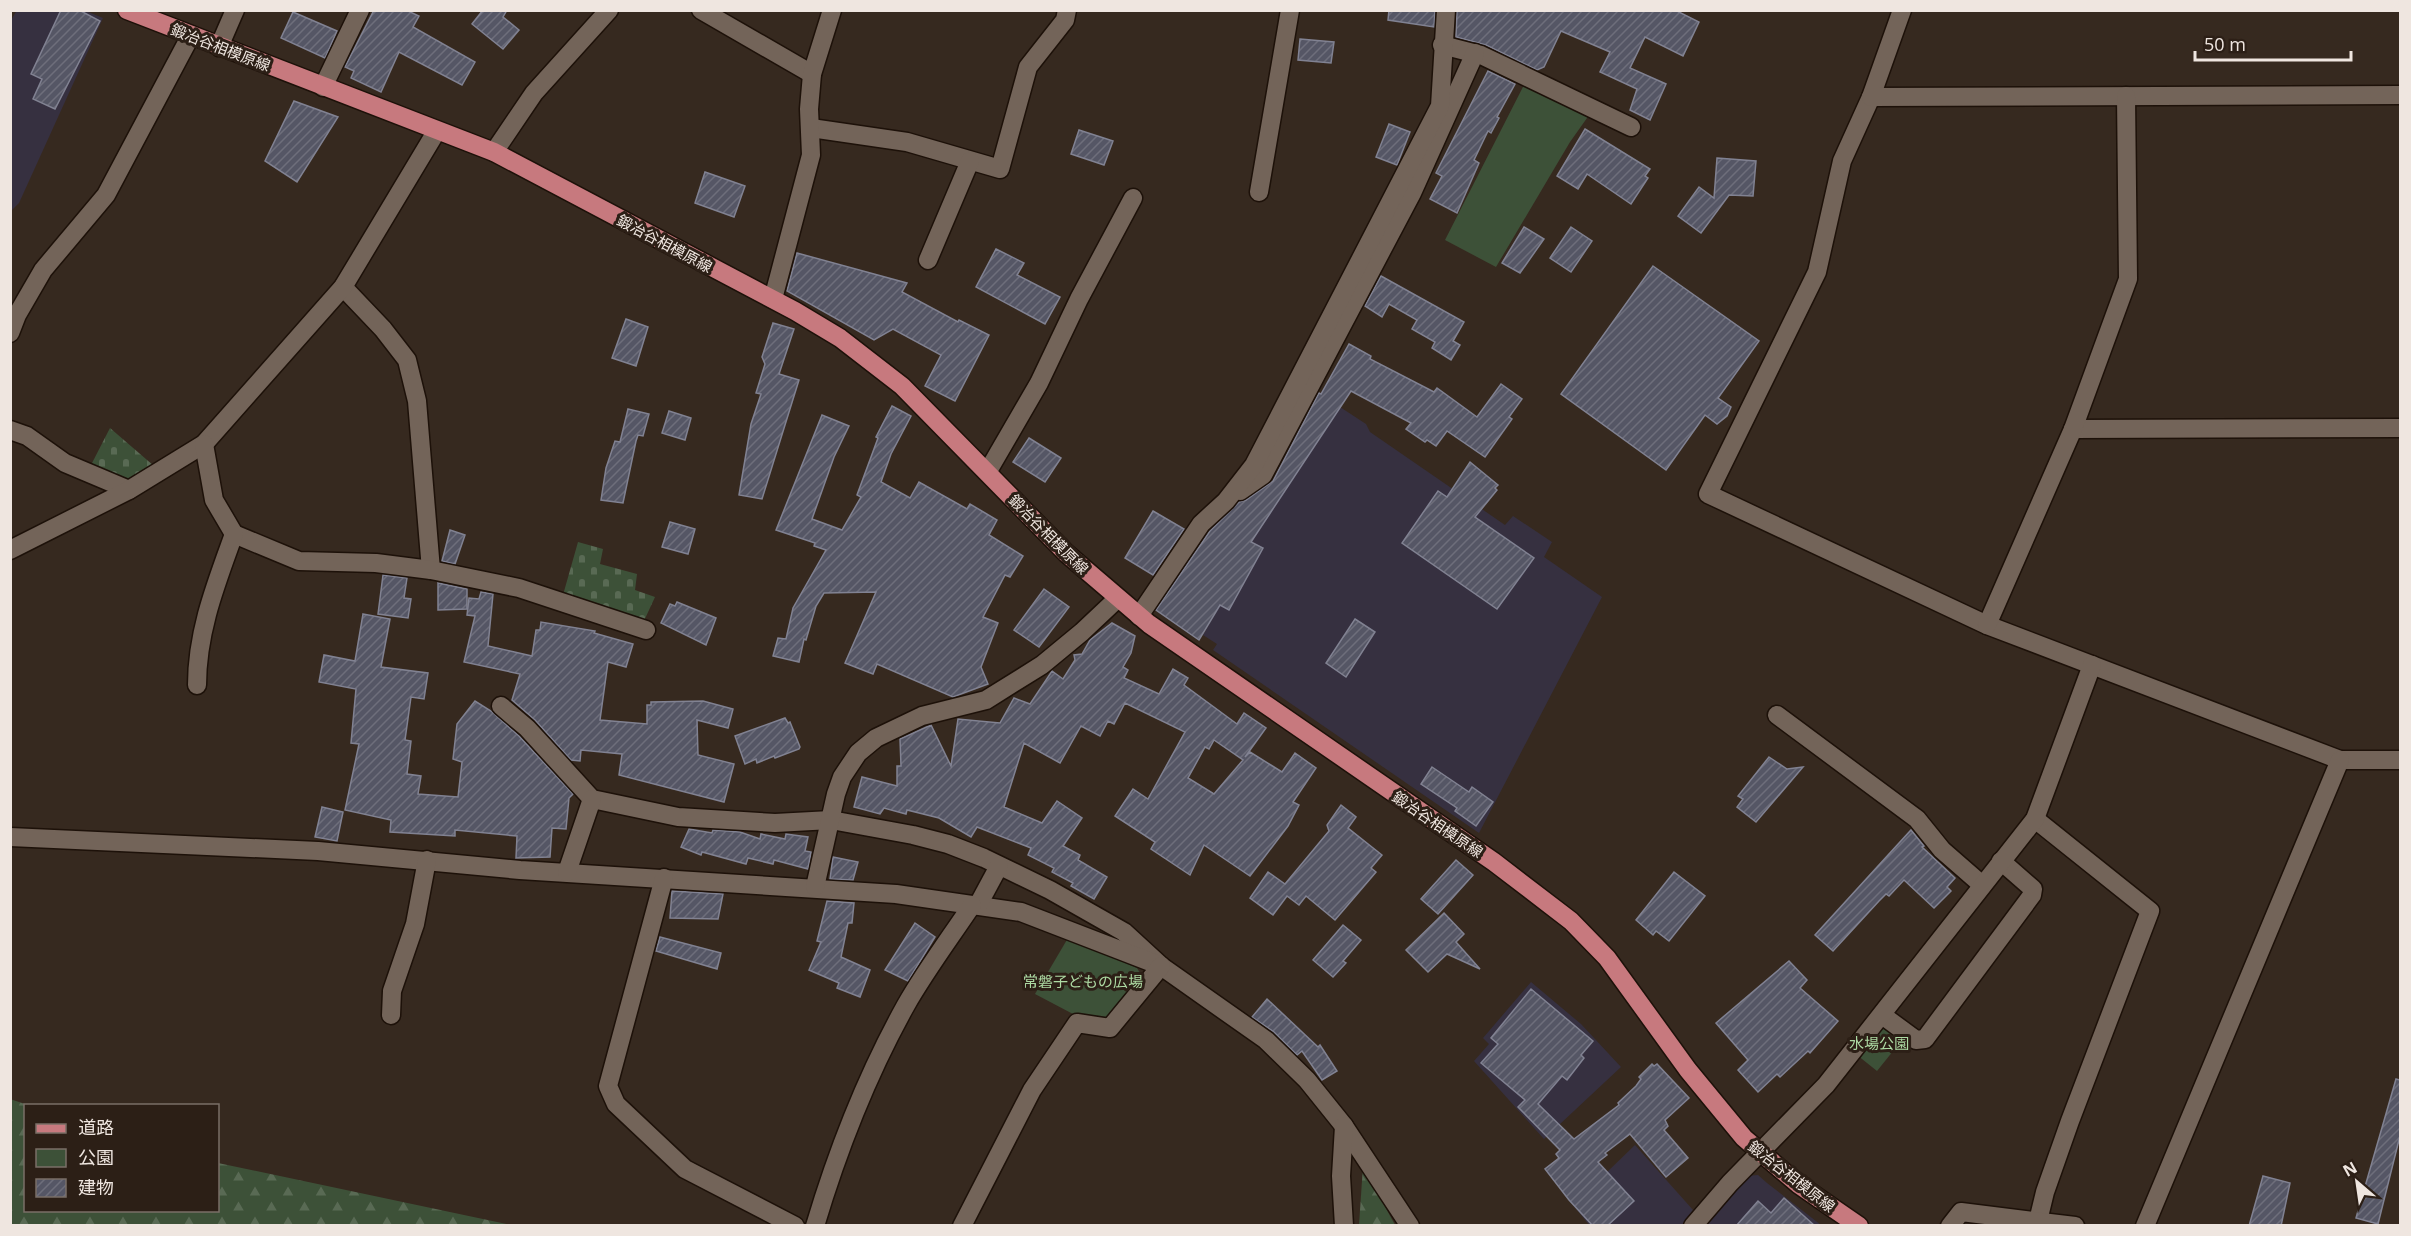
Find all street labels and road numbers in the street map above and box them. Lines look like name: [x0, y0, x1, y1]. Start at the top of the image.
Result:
street label: 鍛冶谷相模原線: [168, 19, 274, 75]
street label: 鍛冶谷相模原線: [614, 210, 716, 276]
street label: 鍛冶谷相模原線: [1005, 490, 1093, 578]
street label: 鍛冶谷相模原線: [1389, 786, 1487, 862]
street label: 鍛冶谷相模原線: [1744, 1136, 1840, 1216]

